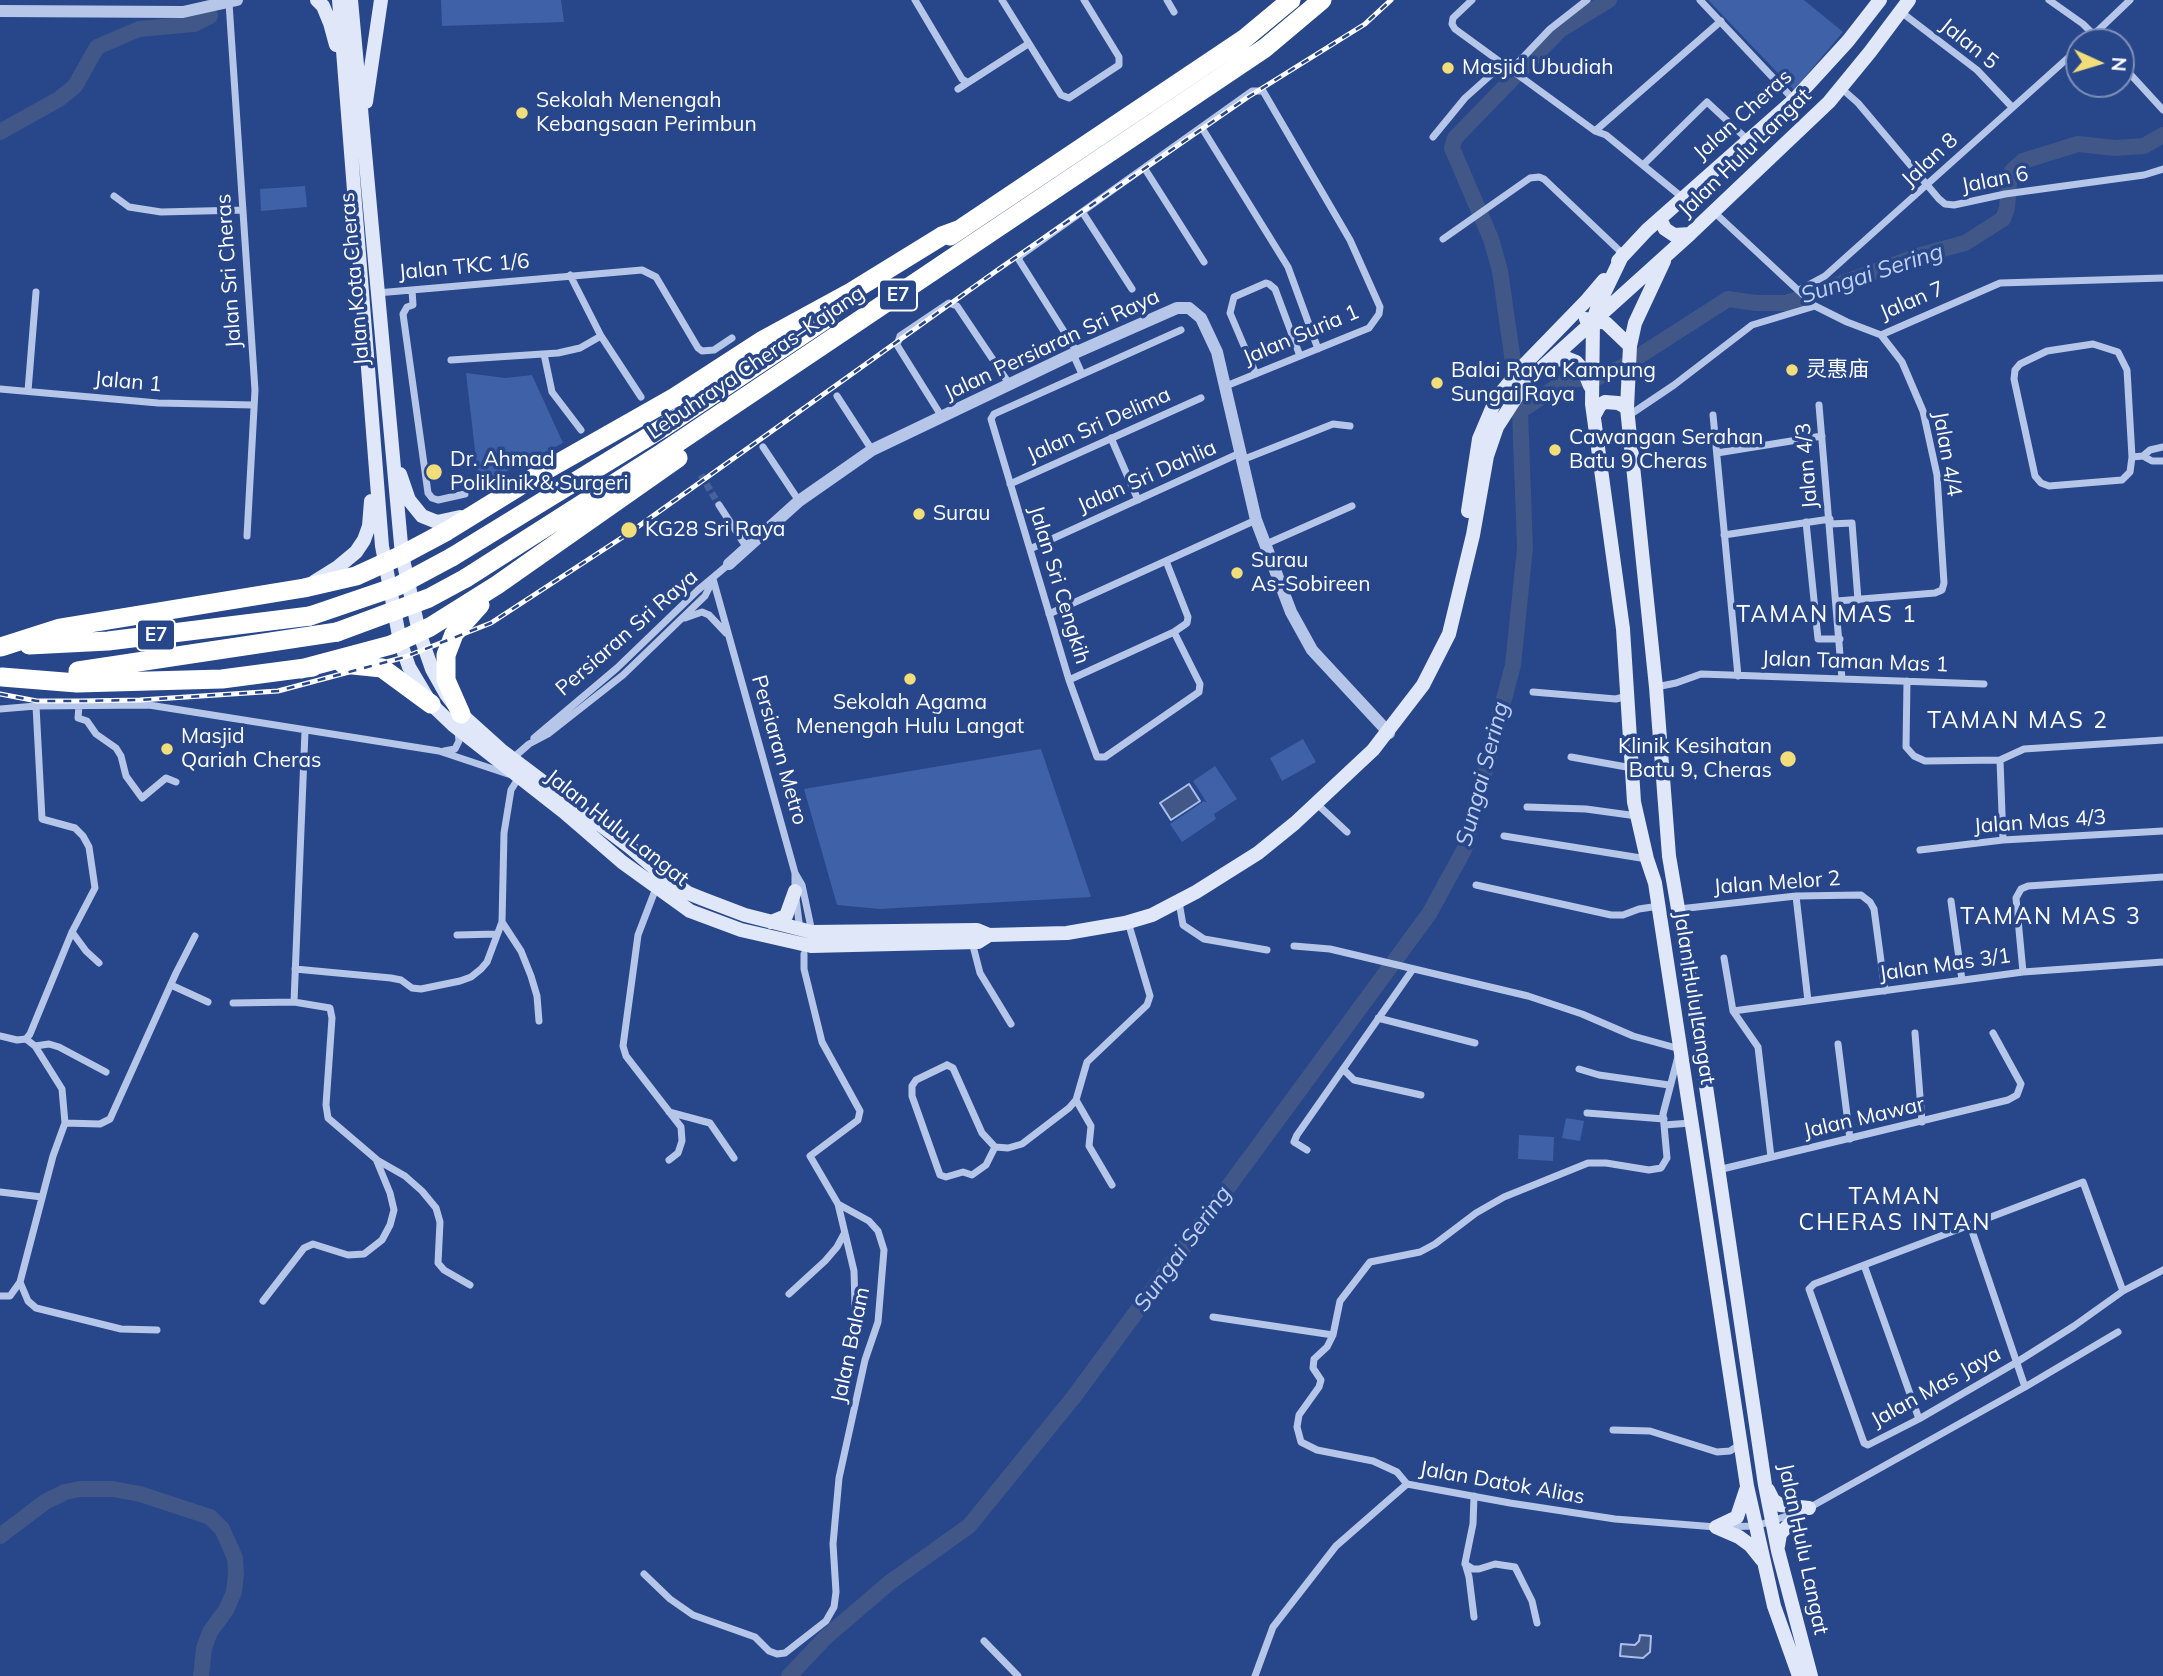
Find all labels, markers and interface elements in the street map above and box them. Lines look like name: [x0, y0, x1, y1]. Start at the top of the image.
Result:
street label: Jalan 5: [1935, 13, 2003, 75]
north arrow: [2065, 28, 2135, 98]
place label: Masjid Ubudiah: [1462, 55, 1614, 81]
text: N: [2106, 56, 2131, 72]
marker: Masjid Ubudiah: [1440, 60, 1456, 76]
street label: Jalan Cheras: [1689, 64, 1797, 166]
street label: Jalan Hulu Langat: [1673, 83, 1817, 223]
place label: Sekolah Menengah Kebangsaan Perimbun: [536, 88, 757, 138]
marker: Sekolah Menengah Kebangsaan Perimbun: [514, 105, 530, 121]
street label: Jalan 8: [1897, 128, 1963, 192]
street label: Jalan 6: [1959, 161, 2031, 199]
street label: Jalan Kota Cheras: [335, 191, 375, 367]
street label: Jalan Sri Cheras: [211, 193, 247, 349]
water label: Sungai Sering: [1797, 238, 1947, 310]
street label: Jalan TKC 1/6: [397, 249, 531, 285]
street label: Jalan 7: [1876, 276, 1948, 326]
road number: E7: [879, 280, 917, 310]
street label: Lebuhraya Cheras–Kajang: [643, 281, 869, 445]
street label: Jalan Persiaran Sri Raya: [940, 284, 1164, 406]
street label: Jalan Suria 1: [1239, 299, 1363, 371]
place label: 灵惠庙: [1806, 357, 1869, 383]
place label: Balai Raya Kampung Sungai Raya: [1451, 358, 1656, 408]
marker: 灵惠庙: [1784, 362, 1800, 378]
street label: Jalan 1: [93, 367, 163, 397]
marker: Balai Raya Kampung Sungai Raya: [1429, 375, 1445, 391]
street label: Jalan Sri Delima: [1023, 382, 1175, 468]
street label: Jalan 4/4: [1927, 409, 1967, 499]
street label: Jalan 4/3: [1791, 422, 1823, 510]
place label: Cawangan Serahan Batu 9 Cheras: [1569, 425, 1763, 475]
street label: Jalan Sri Dahlia: [1074, 435, 1220, 519]
marker: Cawangan Serahan Batu 9 Cheras: [1547, 442, 1563, 458]
place label: Dr. Ahmad Poliklinik & Surgeri: [450, 447, 629, 497]
marker: Dr. Ahmad Poliklinik & Surgeri: [424, 462, 444, 482]
place label: Surau: [933, 501, 990, 527]
street label: Jalan Sri Cengkih: [1023, 503, 1095, 667]
marker: Surau: [911, 506, 927, 522]
place label: KG28 Sri Raya: [645, 517, 785, 543]
marker: KG28 Sri Raya: [619, 520, 639, 540]
place label: Surau As-Sobireen: [1251, 548, 1371, 598]
street label: Persiaran Sri Raya: [551, 565, 703, 701]
marker: Surau As-Sobireen: [1229, 565, 1245, 581]
district label: TAMAN MAS 1: [1738, 601, 1916, 629]
road number: E7: [137, 620, 175, 650]
street label: Jalan Taman Mas 1: [1761, 646, 1949, 678]
marker: Sekolah Agama Menengah Hulu Langat: [902, 671, 918, 687]
street label: Persiaran Metro: [746, 672, 812, 828]
place label: Sekolah Agama Menengah Hulu Langat: [796, 690, 1024, 740]
water label: Sungai Sering: [1450, 699, 1516, 849]
district label: TAMAN MAS 2: [1929, 707, 2107, 735]
place label: Masjid Qariah Cheras: [181, 724, 321, 774]
place label: Klinik Kesihatan Batu 9, Cheras: [1618, 734, 1772, 784]
marker: Masjid Qariah Cheras: [159, 741, 175, 757]
marker: Klinik Kesihatan Batu 9, Cheras: [1778, 749, 1798, 769]
street label: Jalan Hulu Langat: [540, 764, 694, 892]
street label: Jalan Mas 4/3: [1973, 805, 2107, 839]
street label: Jalan Melor 2: [1713, 866, 1841, 900]
district label: TAMAN MAS 3: [1962, 903, 2140, 931]
street label: Jalan Hulu Langat: [1668, 910, 1720, 1086]
street label: Jalan Mas 3/1: [1878, 943, 2012, 987]
street label: Jalan Mawar: [1801, 1092, 1927, 1144]
water label: Sungai Sering: [1128, 1181, 1238, 1317]
district label: TAMAN CHERAS INTAN: [1800, 1183, 1990, 1237]
street label: Jalan Balam: [826, 1285, 876, 1405]
street label: Jalan Mas Jaya: [1867, 1341, 2005, 1433]
street label: Jalan Datok Alias: [1418, 1456, 1586, 1510]
street label: Jalan Hulu Langat: [1773, 1461, 1833, 1637]

